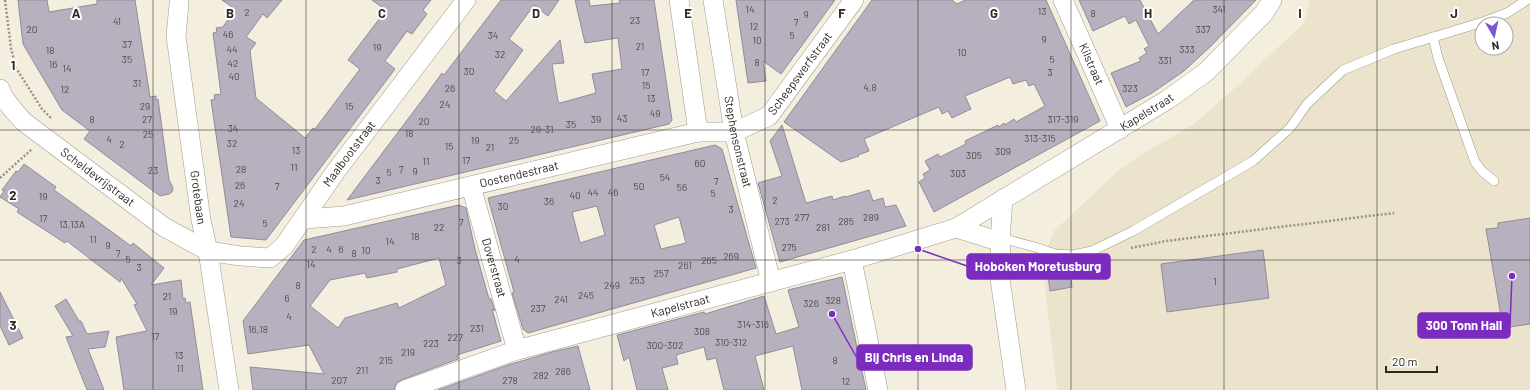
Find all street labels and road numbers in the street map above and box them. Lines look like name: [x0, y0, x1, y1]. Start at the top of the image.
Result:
street label: Scheepswerfstraat: [764, 29, 834, 117]
street label: Kilstraat: [1077, 41, 1108, 87]
street label: Kapelstraat: [1117, 90, 1176, 133]
street label: Stephensonstraat: [722, 95, 755, 189]
street label: Maalbootstraat: [319, 118, 378, 189]
street label: Scheldevrijstraat: [58, 144, 138, 209]
street label: Oostendestraat: [478, 157, 560, 190]
street label: Grotebaan: [188, 170, 210, 225]
street label: Doverstraat: [480, 236, 510, 299]
street label: Kapelstraat: [649, 291, 711, 320]

